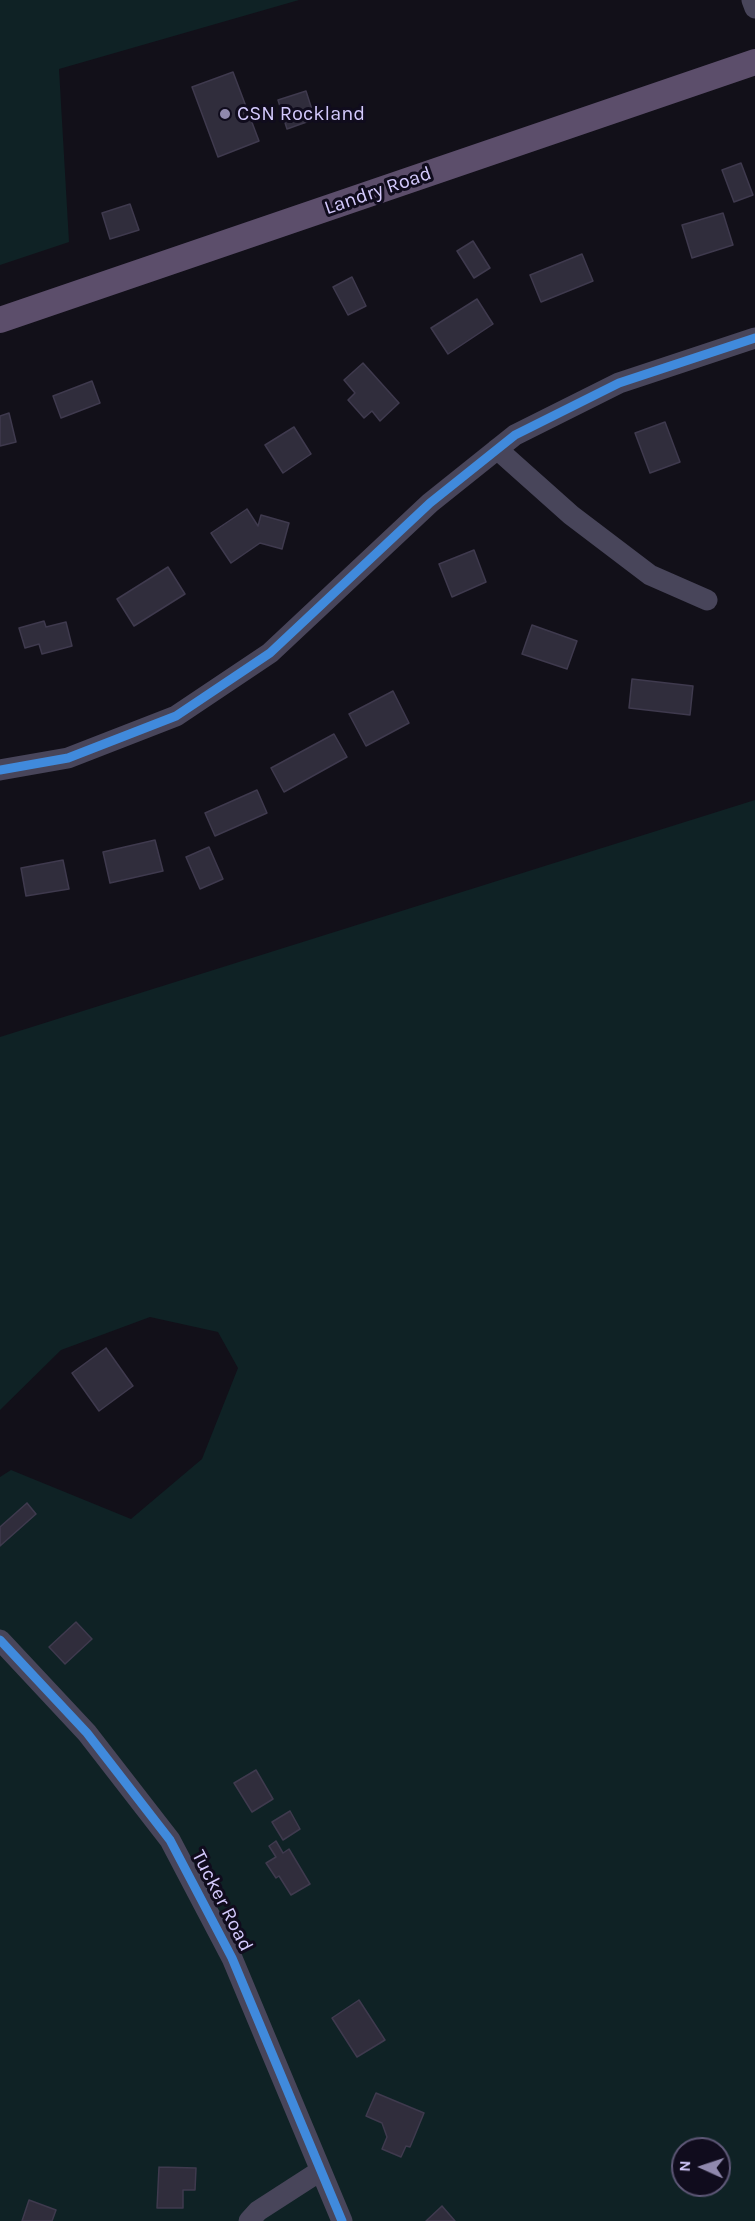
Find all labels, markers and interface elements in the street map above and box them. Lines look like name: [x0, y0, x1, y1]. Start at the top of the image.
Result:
place label: CSN Rockland: [237, 102, 365, 126]
marker: CSN Rockland: [218, 107, 232, 121]
street label: Landry Road: [321, 161, 435, 221]
street label: Tucker Road: [186, 1846, 258, 1956]
north arrow: [671, 2137, 731, 2197]
text: N: [675, 2160, 694, 2172]

